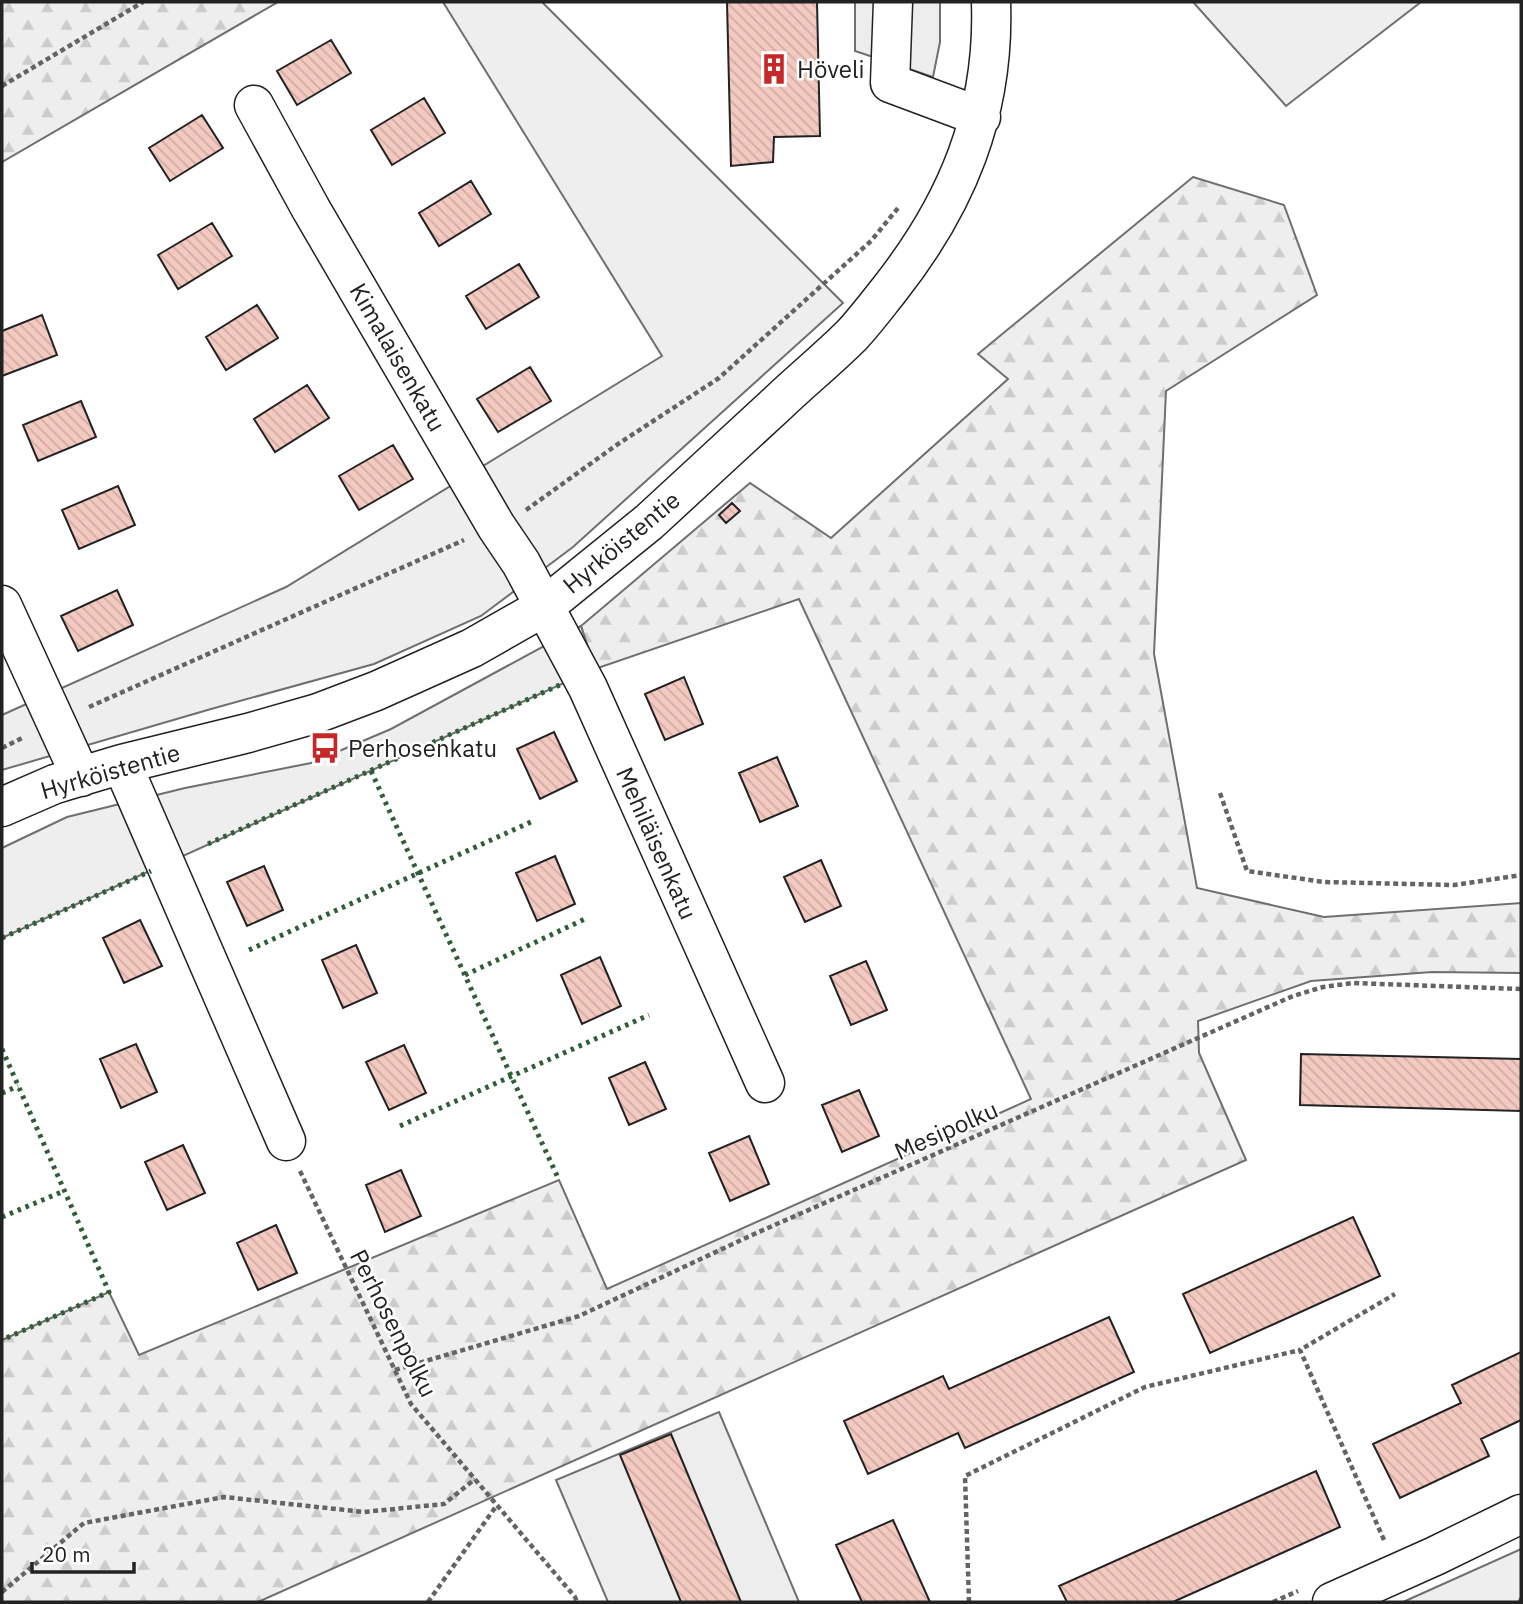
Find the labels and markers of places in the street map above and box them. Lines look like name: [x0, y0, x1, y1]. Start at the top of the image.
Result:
building icon: Höveli: [757, 52, 791, 86]
place label: Höveli: [797, 53, 865, 85]
bus stop icon: Perhosenkatu: [308, 731, 342, 765]
place label: Perhosenkatu: [348, 732, 497, 764]

